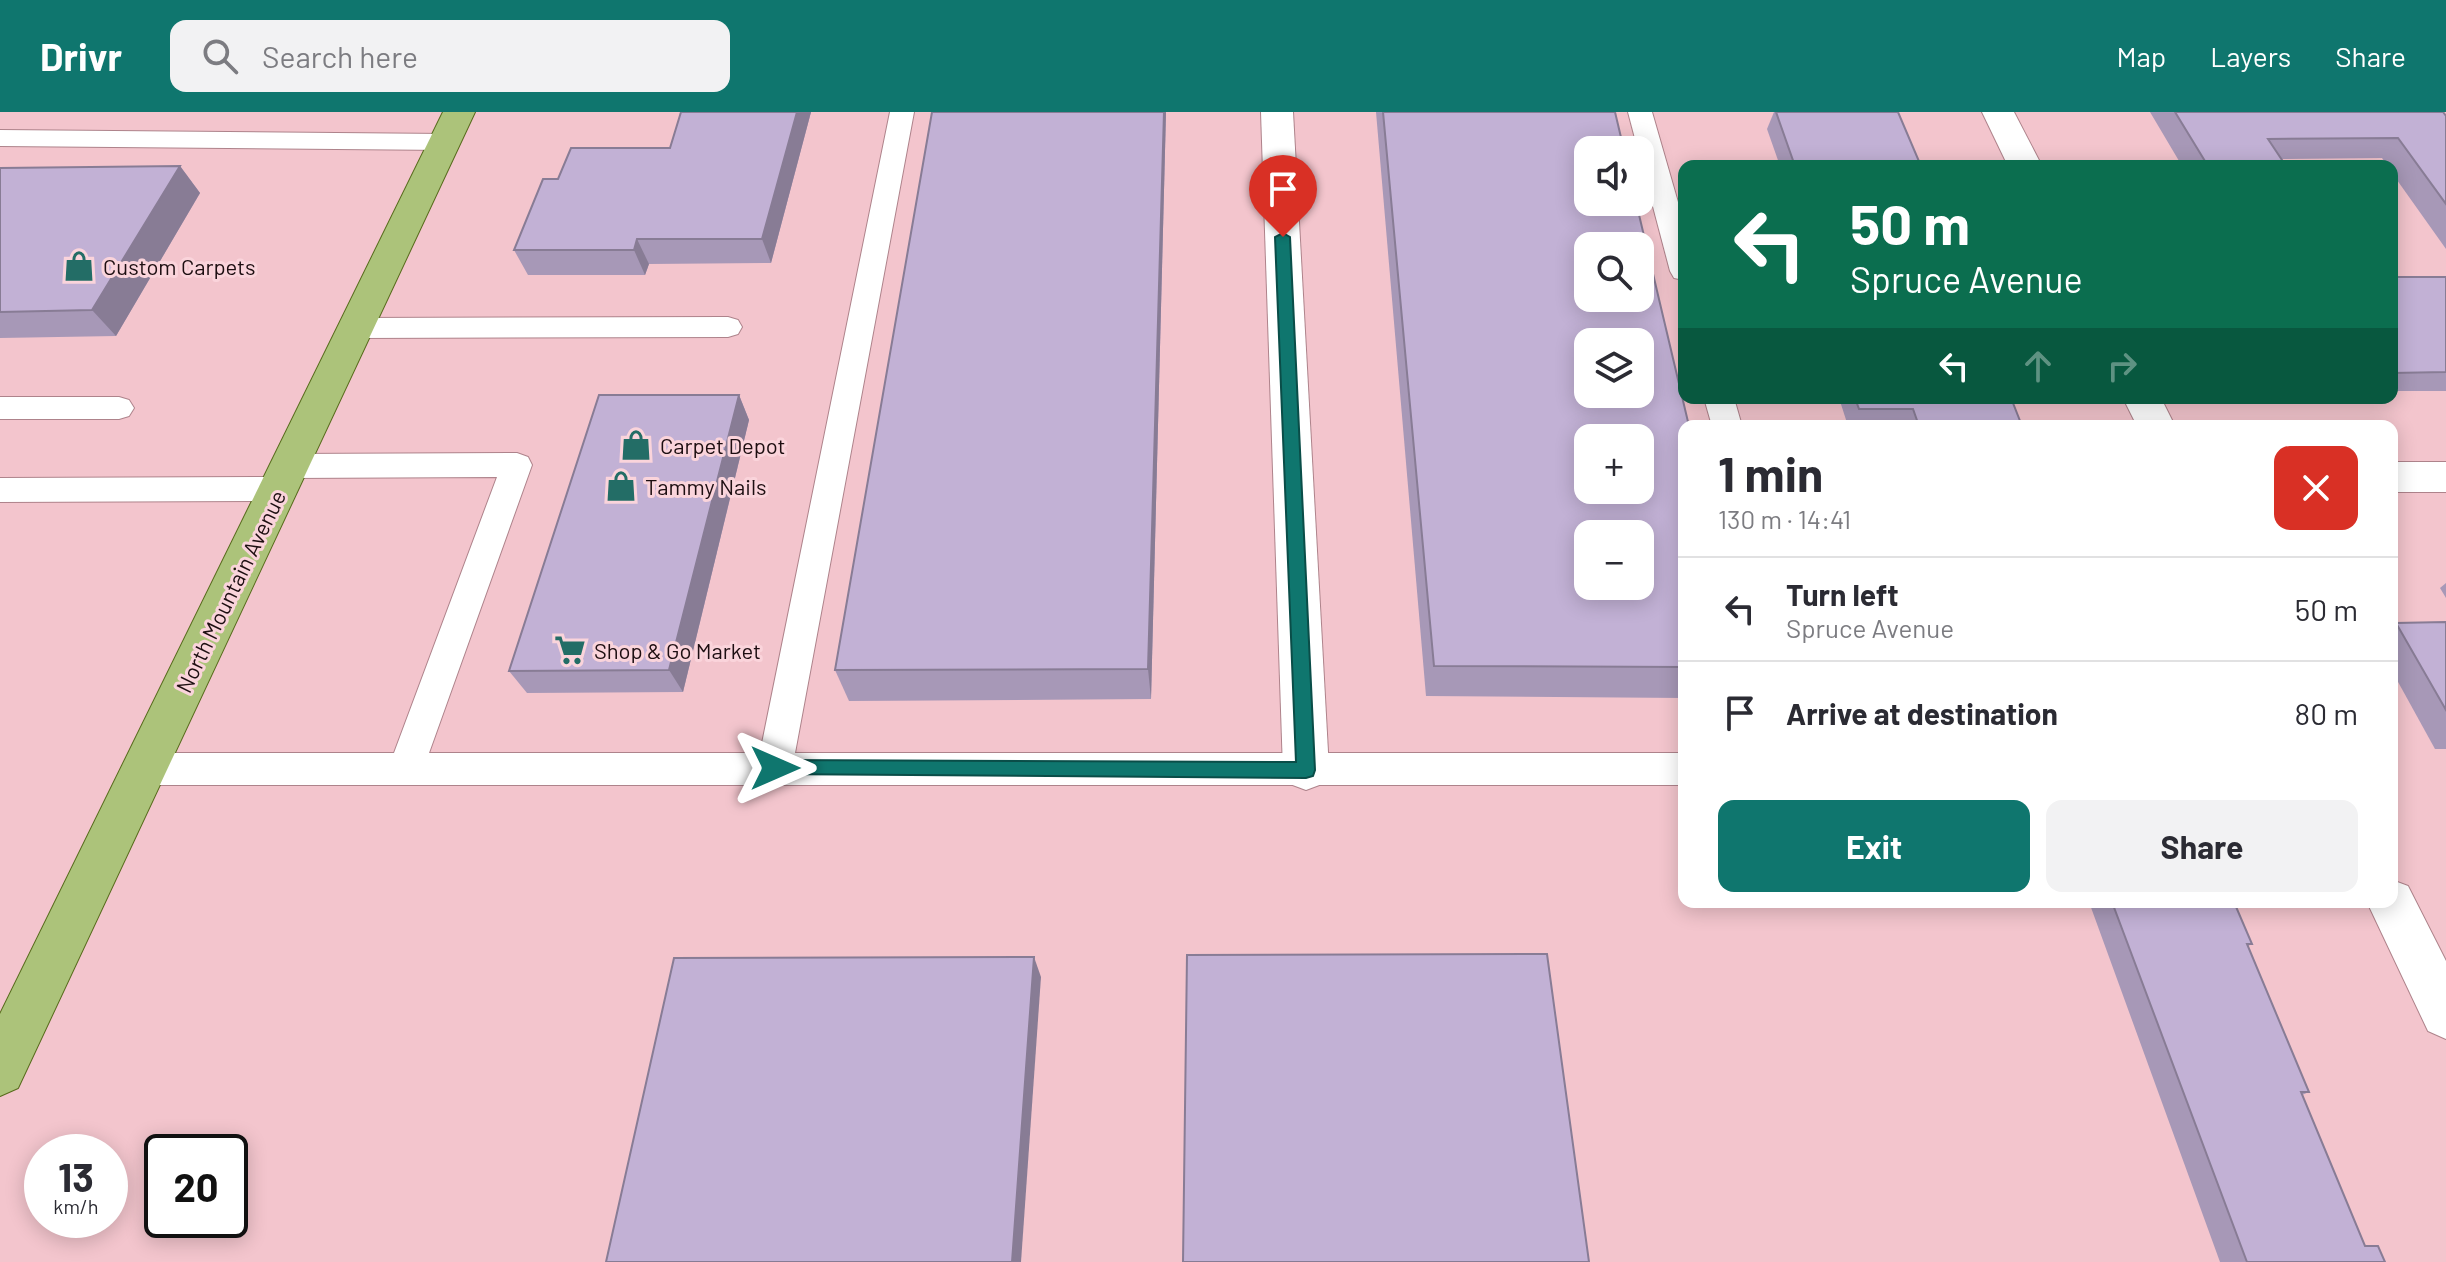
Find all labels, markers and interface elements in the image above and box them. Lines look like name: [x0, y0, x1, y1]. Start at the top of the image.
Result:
search box: [170, 20, 730, 92]
text: Drivr: [40, 33, 122, 79]
icon: search: [198, 34, 242, 78]
text: Search here: [262, 38, 418, 74]
text: Map: [2116, 39, 2166, 73]
text: Layers: [2210, 39, 2291, 73]
text: Share: [2335, 39, 2406, 73]
map controls: [1574, 136, 1654, 600]
button: sound: [1574, 136, 1654, 216]
pin: [1249, 155, 1317, 237]
icon: arrive: [1261, 167, 1305, 211]
text: 50 m: [1850, 189, 1970, 256]
icon: left: [1718, 192, 1822, 296]
button: search: [1574, 232, 1654, 312]
shop icon: Custom Carpets: [62, 249, 96, 283]
place label: Custom Carpets: [103, 253, 256, 279]
text: Spruce Avenue: [1850, 257, 2083, 300]
button: layers: [1574, 328, 1654, 408]
icon: left: [1932, 344, 1976, 388]
icon: ahead: [2016, 344, 2060, 388]
icon: right: [2100, 344, 2144, 388]
button: +: [1574, 424, 1654, 504]
shop icon: Carpet Depot: [619, 428, 653, 462]
place label: Carpet Depot: [660, 432, 786, 458]
text: 1 min: [1718, 444, 1823, 502]
button: close: [2274, 446, 2358, 530]
shop icon: Tammy Nails: [604, 469, 638, 503]
place label: Tammy Nails: [645, 473, 767, 499]
street label: North Mountain Avenue: [170, 486, 290, 696]
text: 130 m · 14:41: [1718, 503, 1851, 534]
button: −: [1574, 520, 1654, 600]
text: Turn left: [1786, 576, 1899, 612]
icon: left: [1718, 587, 1762, 631]
text: 50 m: [2295, 591, 2358, 627]
text: Spruce Avenue: [1786, 612, 1954, 643]
supermarket icon: Shop & Go Market: [553, 633, 587, 667]
place label: Shop & Go Market: [594, 637, 761, 663]
icon: arrive: [1718, 691, 1762, 735]
text: Arrive at destination: [1786, 695, 2058, 731]
text: 80 m: [2295, 695, 2358, 731]
position arrow: [733, 726, 817, 810]
button: Exit: [1718, 800, 2030, 892]
button: Share: [2046, 800, 2358, 892]
speed limit sign: 20: [144, 1134, 248, 1238]
text: 13: [58, 1152, 94, 1200]
text: km/h: [53, 1194, 99, 1218]

